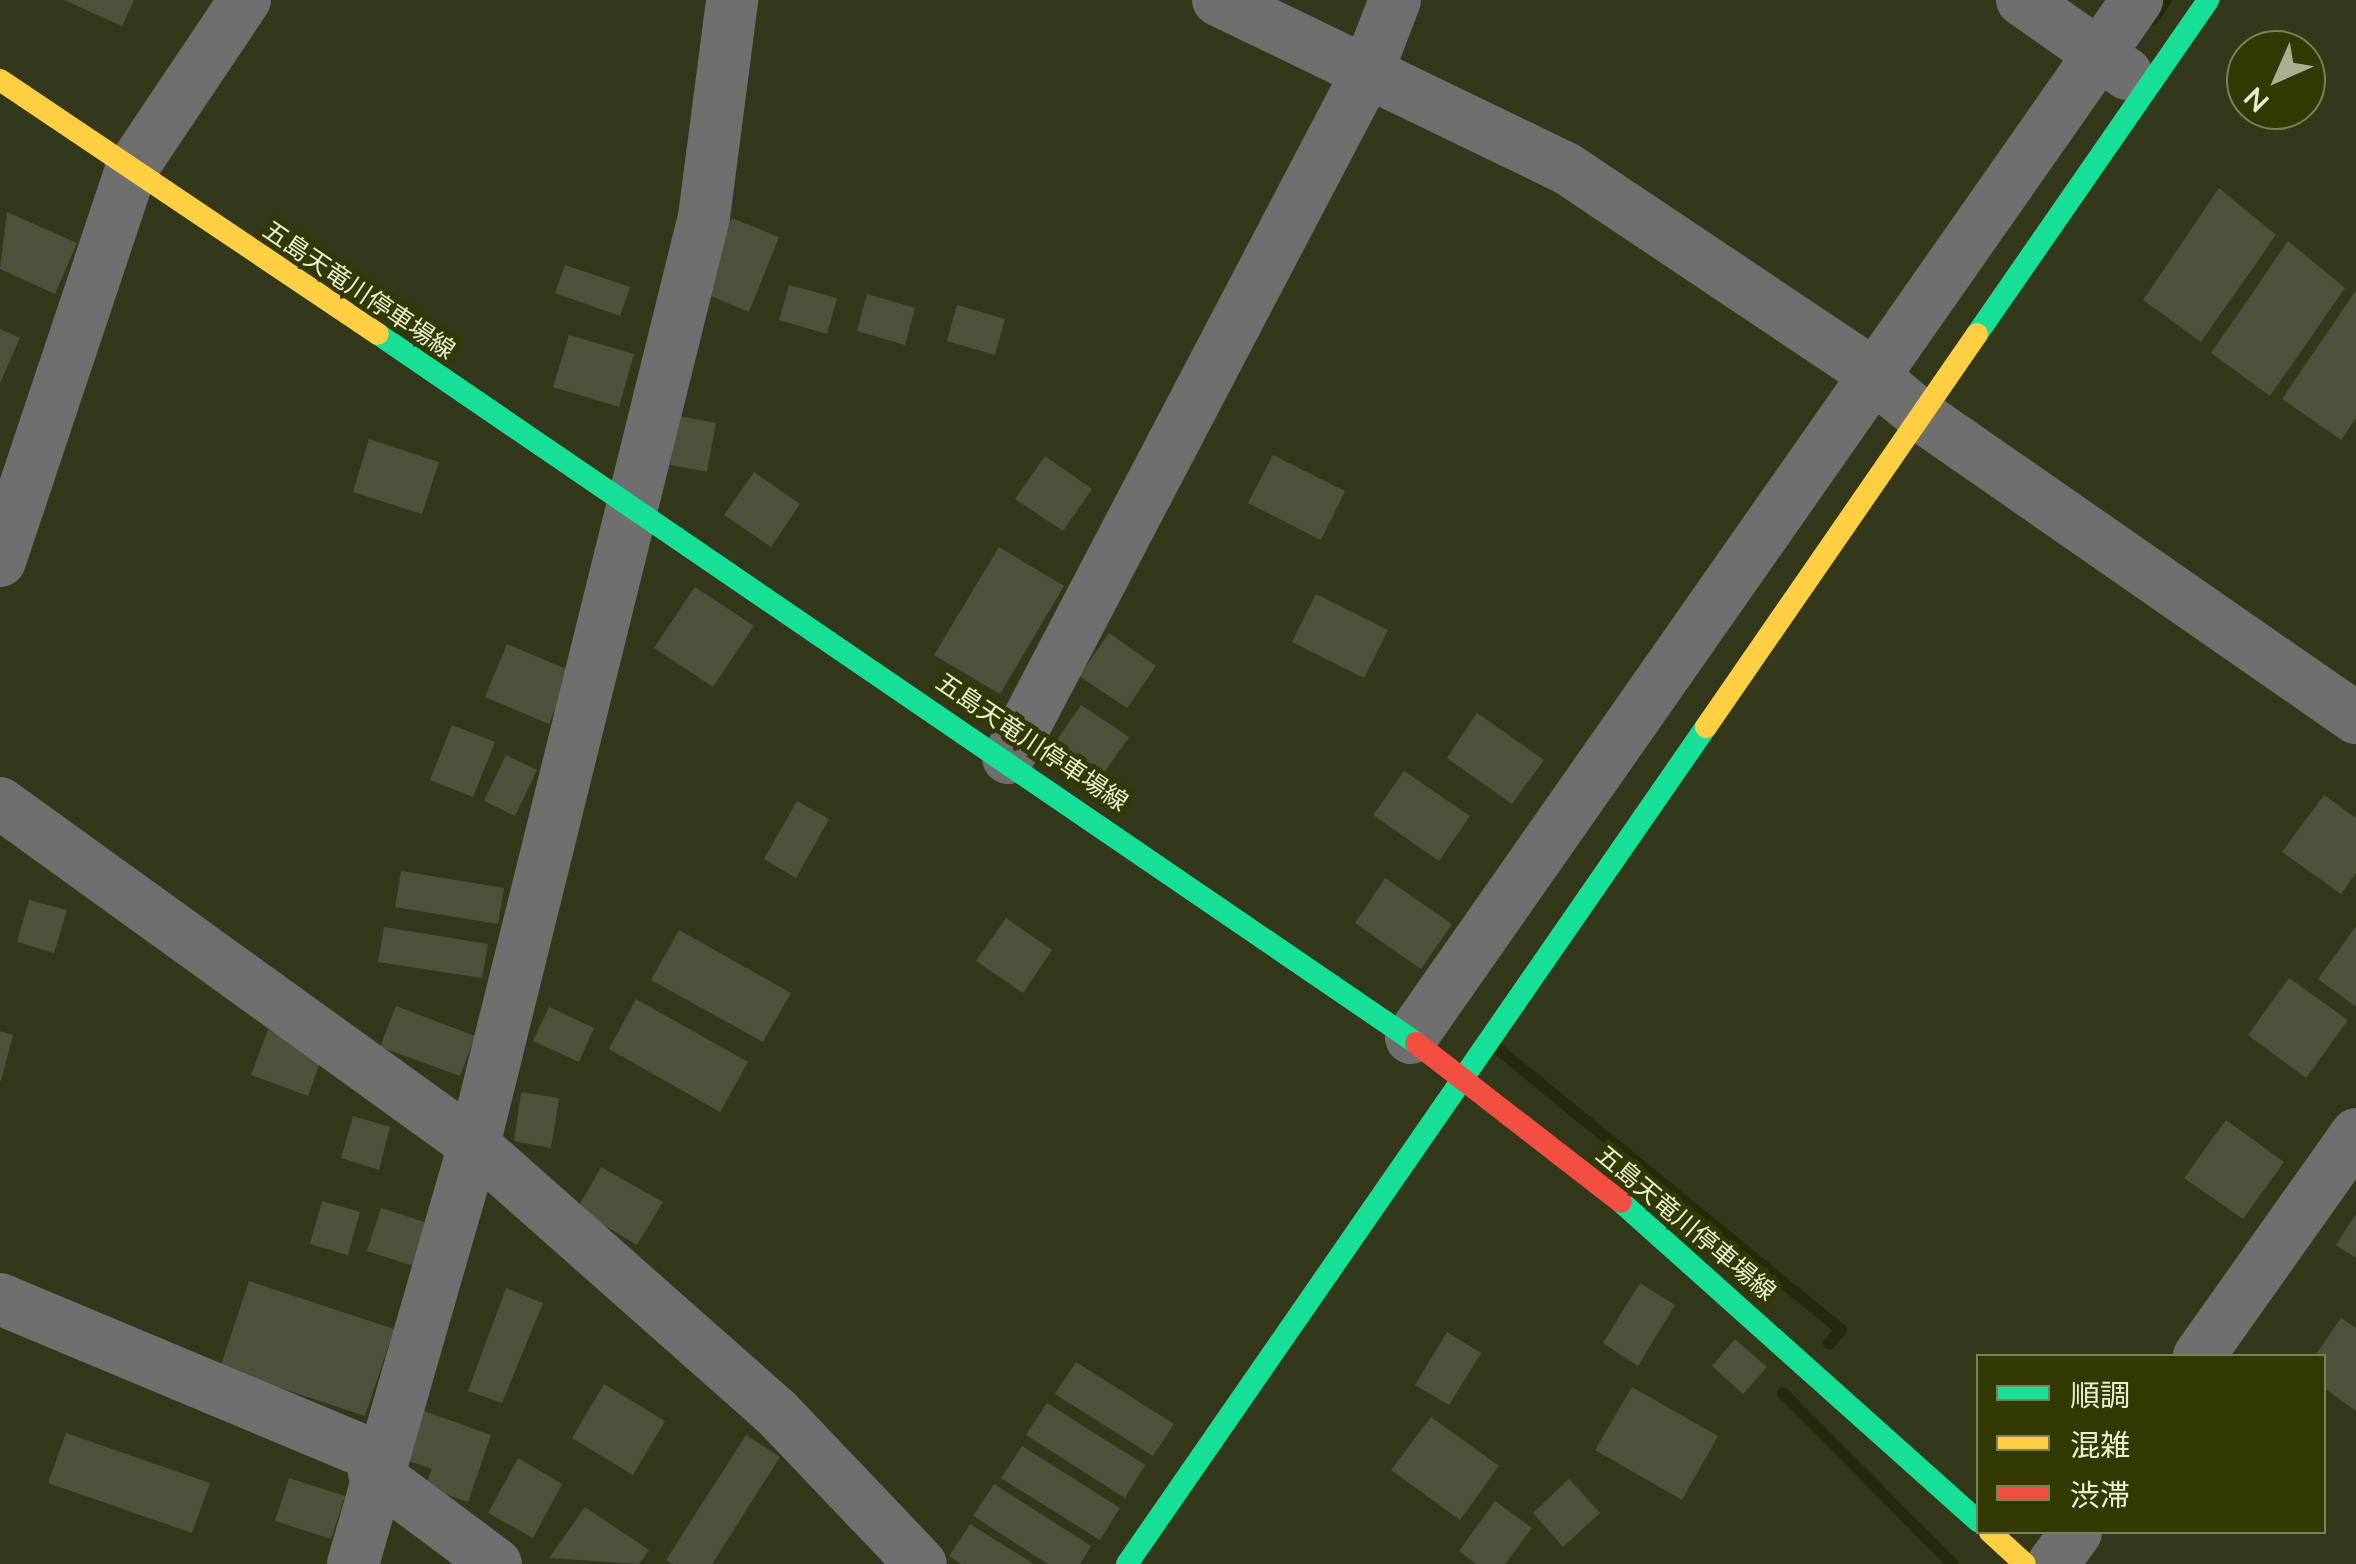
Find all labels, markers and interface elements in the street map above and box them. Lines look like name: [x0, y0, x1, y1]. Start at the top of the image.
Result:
north arrow: [2226, 30, 2326, 130]
text: N: [2236, 80, 2276, 120]
street label: 五島天竜川停車場線: [257, 215, 461, 365]
street label: 五島天竜川停車場線: [930, 667, 1134, 817]
street label: 五島天竜川停車場線: [1590, 1139, 1782, 1307]
legend: [1976, 1354, 2326, 1534]
text: 順調: [2070, 1376, 2130, 1414]
text: 混雑: [2070, 1426, 2130, 1464]
text: 渋滞: [2070, 1476, 2130, 1514]

